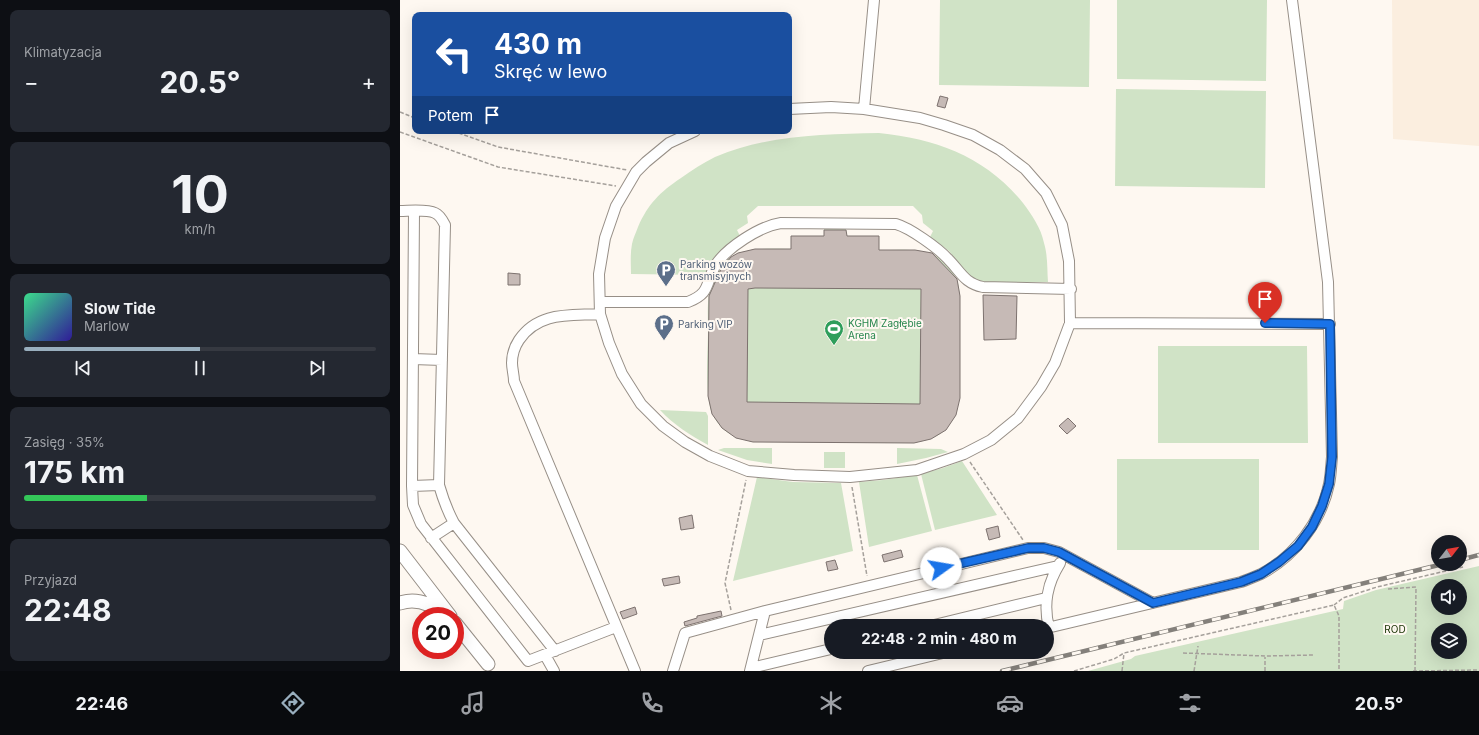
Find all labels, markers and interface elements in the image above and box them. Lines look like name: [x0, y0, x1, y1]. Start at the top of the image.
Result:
text: 430 m: [494, 27, 582, 61]
icon: left: [428, 28, 480, 80]
text: Klimatyzacja: [24, 44, 102, 60]
text: Skręć w lewo: [494, 61, 607, 82]
text: 20.5°: [160, 64, 240, 100]
text: −: [24, 69, 39, 95]
text: +: [361, 69, 376, 95]
icon: arrive: [481, 104, 503, 126]
text: Potem: [428, 106, 473, 125]
text: 10: [171, 163, 229, 226]
text: km/h: [185, 221, 215, 237]
place label: Parking wozów transmisyjnych: [680, 258, 752, 282]
parking icon: Parking wozów transmisyjnych: [655, 259, 677, 287]
pin: [1248, 282, 1282, 323]
icon: arrive: [1254, 288, 1276, 310]
text: Slow Tide: [84, 299, 156, 318]
parking icon: Parking VIP: [653, 313, 675, 341]
place label: KGHM Zagłębie Arena: [848, 317, 922, 341]
text: Marlow: [84, 318, 130, 334]
place label: Parking VIP: [678, 318, 733, 330]
sports icon: KGHM Zagłębie Arena: [823, 318, 845, 346]
icon: previous: [72, 357, 94, 379]
icon: pause: [189, 357, 211, 379]
icon: next: [306, 357, 328, 379]
text: Zasięg · 35%: [24, 434, 105, 450]
text: 175 km: [24, 454, 125, 490]
north arrow: [1431, 535, 1467, 571]
map controls: [1431, 535, 1467, 659]
position arrow: [920, 547, 962, 589]
text: Przyjazd: [24, 572, 77, 588]
button: sound: [1431, 579, 1467, 615]
text: 22:48: [24, 592, 112, 628]
speed limit sign: 20: [412, 607, 464, 659]
park label: ROD: [1384, 623, 1406, 635]
button: layers: [1431, 623, 1467, 659]
text: 22:48 · 2 min · 480 m: [861, 629, 1017, 648]
icon: directions: [279, 689, 307, 717]
icon: music: [459, 689, 487, 717]
icon: phone: [638, 689, 666, 717]
icon: climate: [817, 689, 845, 717]
icon: car: [996, 689, 1024, 717]
icon: filters: [1176, 689, 1204, 717]
text: 22:46: [76, 693, 128, 714]
text: 20.5°: [1355, 693, 1403, 714]

